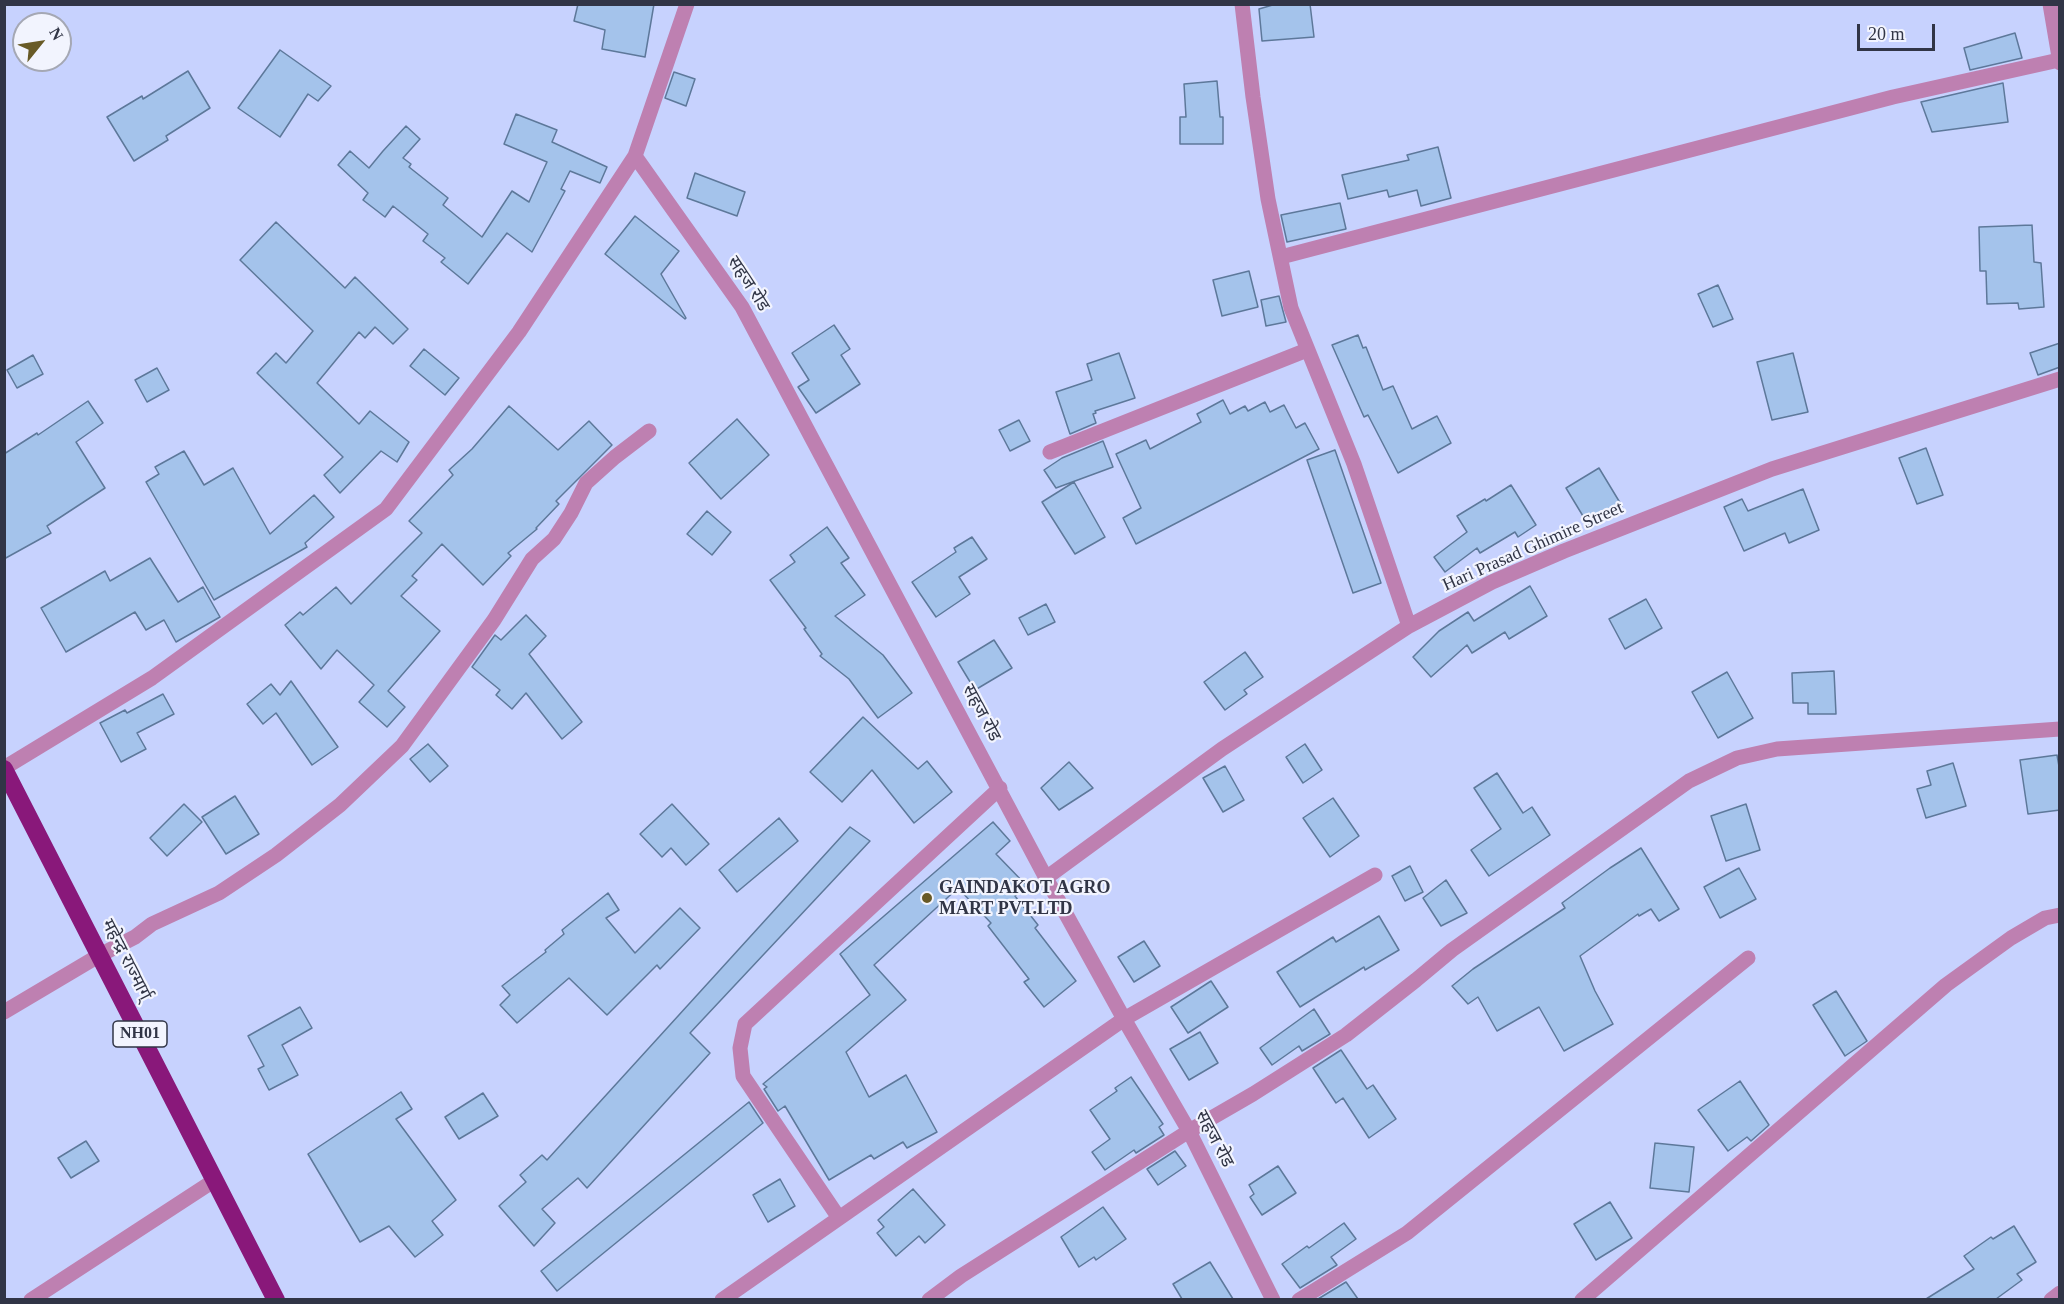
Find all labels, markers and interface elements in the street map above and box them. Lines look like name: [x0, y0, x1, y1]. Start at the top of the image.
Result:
north arrow: [12, 12, 72, 72]
scale bar: [1860, 12, 1938, 50]
text: N: [46, 24, 67, 43]
text: 20 m: [1868, 24, 1905, 44]
street label: सहज रोड: [722, 252, 774, 316]
street label: Hari Prasad Ghimire Street: [1439, 497, 1627, 597]
street label: सहज रोड: [957, 681, 1005, 745]
place label: GAINDAKOT AGRO MART PVT.LTD: [939, 877, 1111, 920]
marker: GAINDAKOT AGRO MART PVT.LTD: [920, 891, 934, 905]
street label: महेन्द्र राज्मार्ग्: [96, 916, 156, 1004]
road number: NH01: [113, 1021, 167, 1047]
street label: सहज रोड: [1190, 1107, 1238, 1171]

